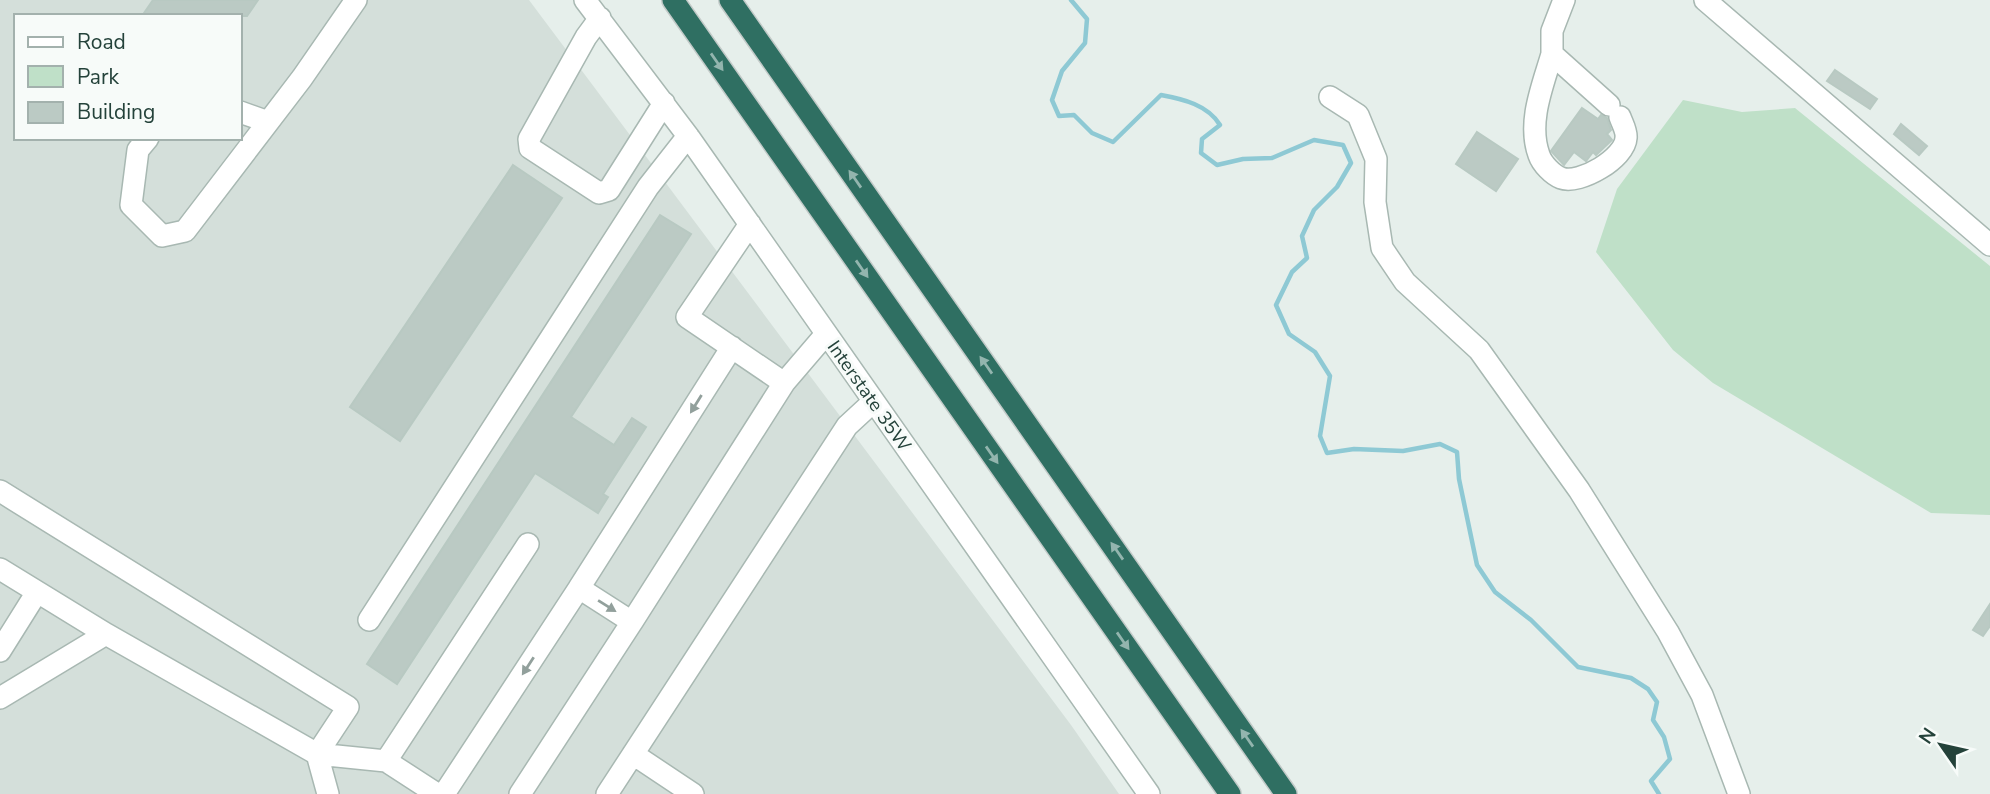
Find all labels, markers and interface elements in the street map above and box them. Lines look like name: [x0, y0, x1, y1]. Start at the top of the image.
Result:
legend: [14, 14, 242, 140]
text: Road: [77, 28, 126, 56]
one-way arrow: [710, 53, 724, 71]
text: Park: [77, 63, 119, 91]
text: Building: [77, 98, 155, 126]
one-way arrow: [848, 170, 862, 188]
one-way arrow: [855, 260, 869, 278]
street label: Interstate 35W: [821, 335, 917, 457]
one-way arrow: [979, 356, 993, 374]
one-way arrow: [689, 395, 702, 414]
one-way arrow: [985, 446, 999, 464]
one-way arrow: [1110, 542, 1124, 560]
one-way arrow: [598, 600, 617, 613]
one-way arrow: [1116, 632, 1130, 650]
one-way arrow: [521, 657, 535, 675]
north arrow: [1906, 710, 1976, 780]
text: N: [1913, 723, 1942, 749]
one-way arrow: [1240, 729, 1254, 747]

